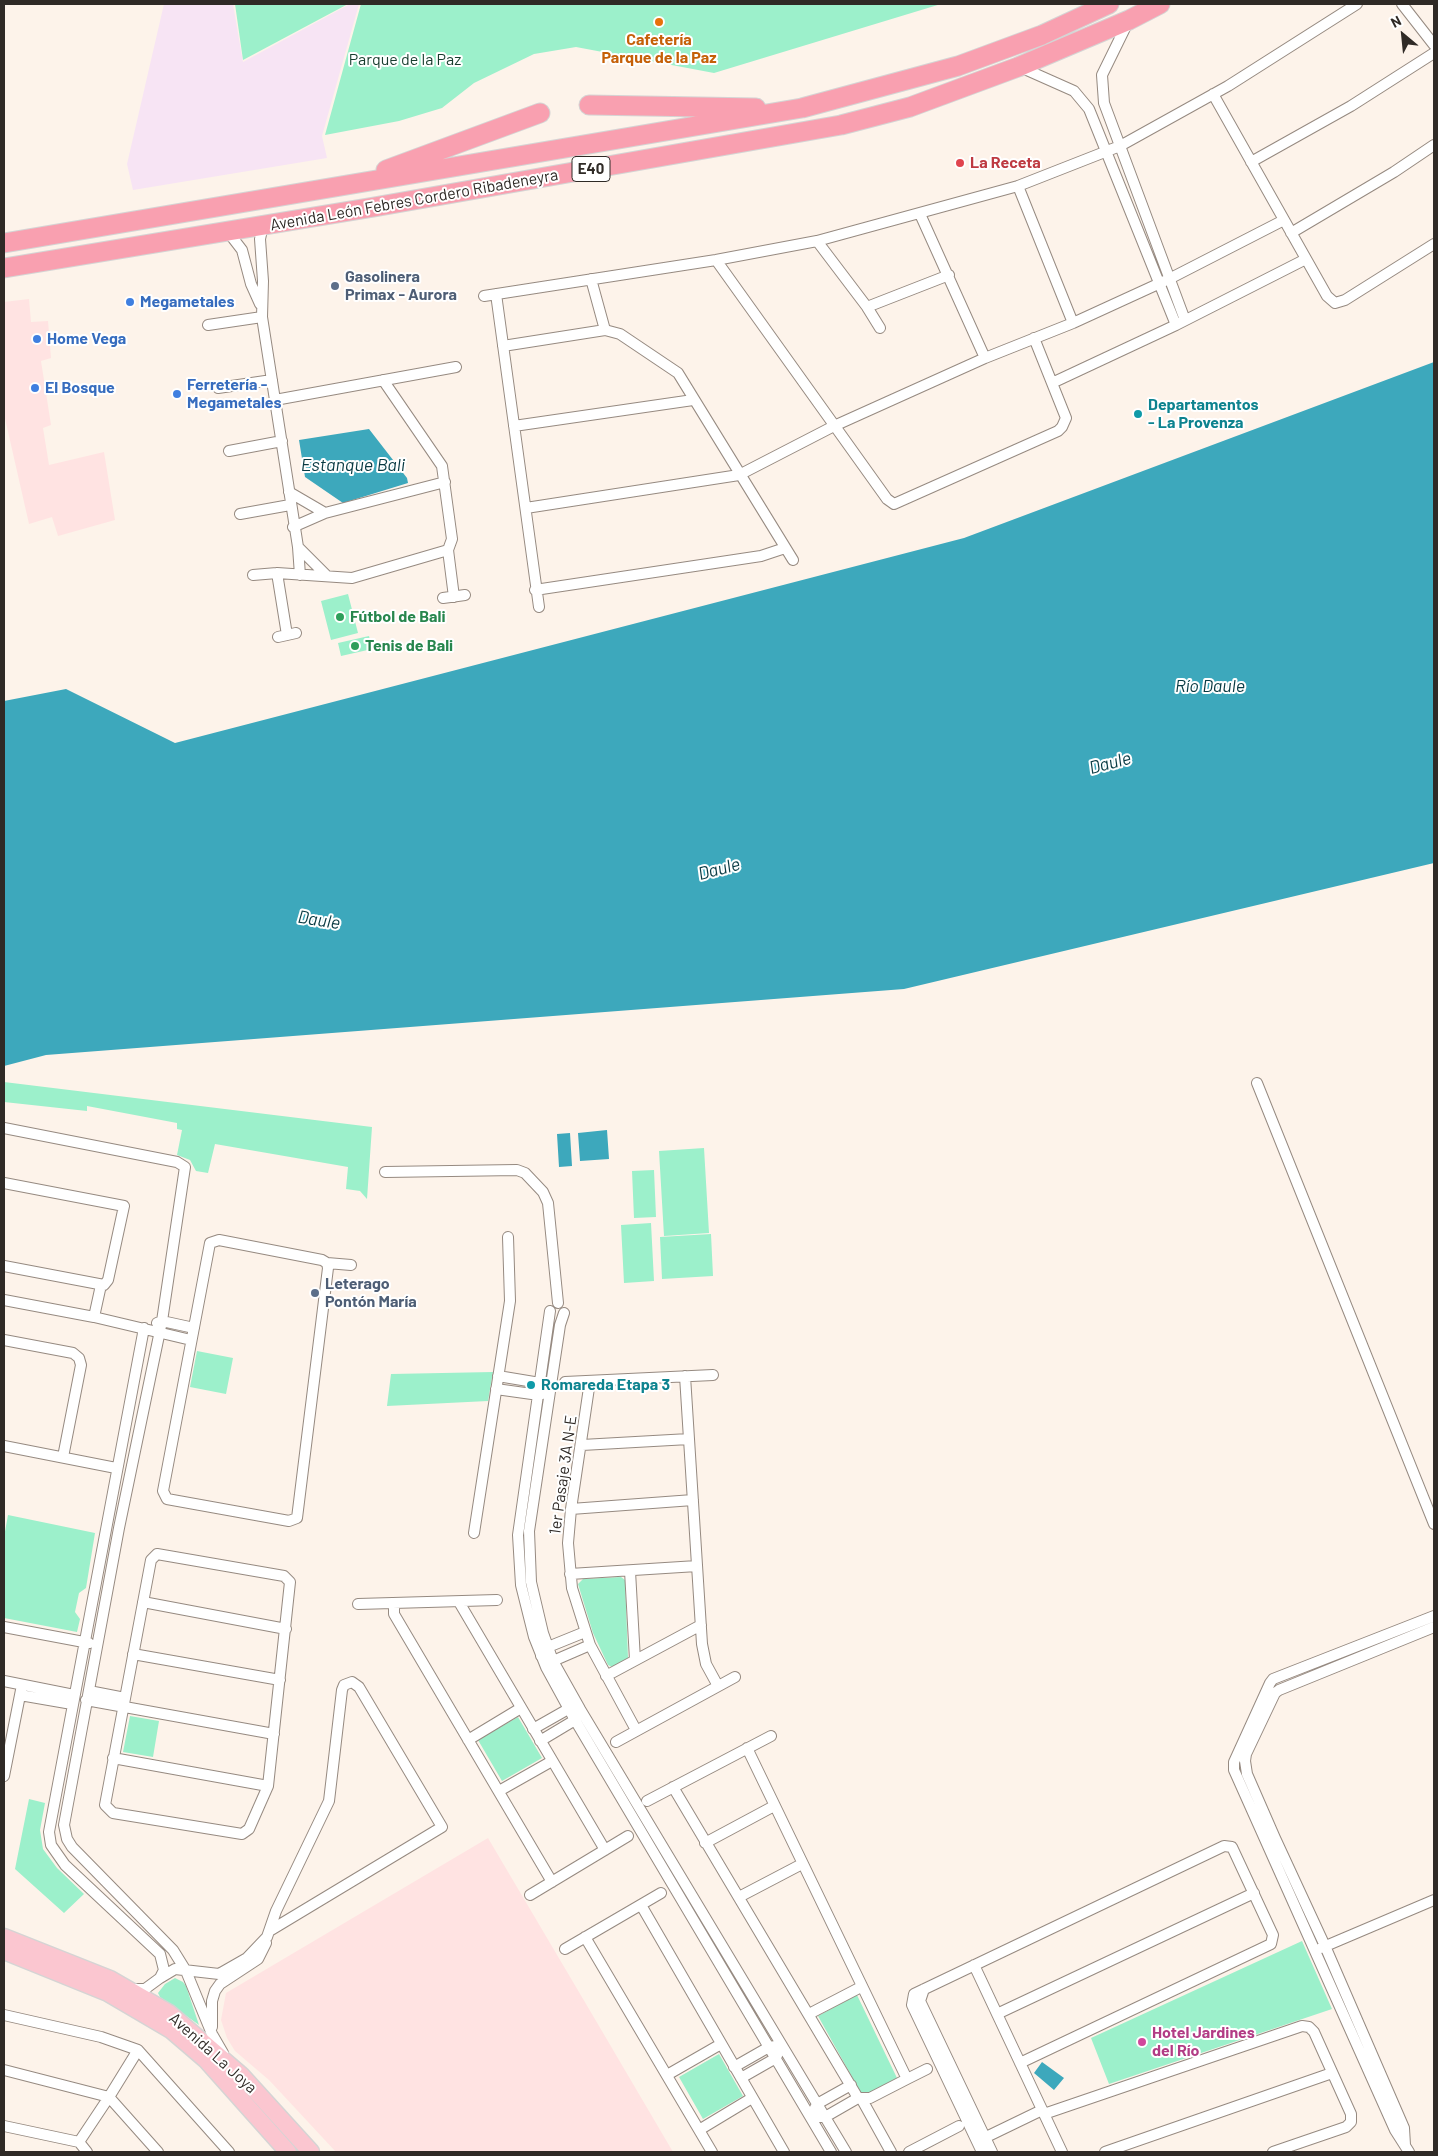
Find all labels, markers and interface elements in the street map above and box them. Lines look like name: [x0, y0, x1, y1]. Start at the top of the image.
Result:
north arrow: [1378, 10, 1428, 60]
text: N: [1388, 12, 1404, 31]
marker: Cafetería Parque de la Paz: [653, 16, 665, 28]
place label: Cafetería Parque de la Paz: [601, 30, 717, 68]
park label: Parque de la Paz: [349, 50, 461, 70]
place label: La Receta: [970, 153, 1041, 173]
road number: E40: [572, 156, 610, 182]
marker: La Receta: [954, 157, 966, 169]
street label: Avenida León Febres Cordero Ribadeneyra: [269, 165, 559, 235]
place label: Gasolinera Primax - Aurora: [345, 267, 457, 305]
marker: Gasolinera Primax - Aurora: [329, 280, 341, 292]
place label: Megametales: [140, 292, 234, 312]
marker: Megametales: [124, 296, 136, 308]
place label: Home Vega: [47, 329, 126, 349]
marker: Home Vega: [31, 333, 43, 345]
place label: Ferretería - Megametales: [187, 375, 281, 413]
place label: El Bosque: [45, 378, 115, 398]
marker: El Bosque: [29, 382, 41, 394]
marker: Ferretería - Megametales: [171, 388, 183, 400]
place label: Departamentos - La Provenza: [1148, 395, 1259, 433]
marker: Departamentos - La Provenza: [1132, 408, 1144, 420]
water label: Estanque Bali: [301, 454, 405, 476]
place label: Fútbol de Bali: [350, 607, 446, 627]
marker: Fútbol de Bali: [334, 611, 346, 623]
place label: Tenis de Bali: [365, 636, 453, 656]
marker: Tenis de Bali: [349, 640, 361, 652]
water label: Río Daule: [1175, 675, 1245, 697]
water label: Daule: [1087, 747, 1133, 779]
water label: Daule: [696, 853, 742, 885]
water label: Daule: [296, 906, 342, 934]
place label: Leterago Pontón María: [325, 1274, 417, 1312]
marker: Leterago Pontón María: [309, 1287, 321, 1299]
place label: Romareda Etapa 3: [541, 1375, 670, 1395]
marker: Romareda Etapa 3: [525, 1379, 537, 1391]
street label: 1er Pasaje 3A N-E: [545, 1414, 581, 1536]
street label: Avenida La Joya: [165, 2009, 261, 2097]
place label: Hotel Jardines del Río: [1152, 2023, 1255, 2061]
marker: Hotel Jardines del Río: [1136, 2036, 1148, 2048]

